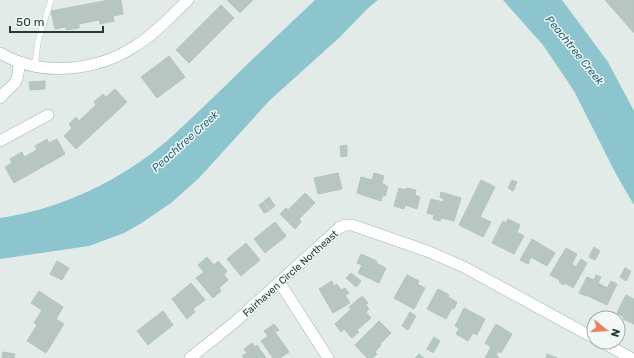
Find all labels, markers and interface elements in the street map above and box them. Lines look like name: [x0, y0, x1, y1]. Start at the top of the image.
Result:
scale bar: [10, 8, 103, 34]
water label: Peachtree Creek: [543, 13, 607, 88]
text: 50 m: [16, 15, 44, 29]
water label: Peachtree Creek: [149, 108, 222, 175]
street label: Fairhaven Circle Northeast: [241, 228, 341, 320]
north arrow: [586, 310, 626, 350]
text: N: [608, 327, 622, 339]

